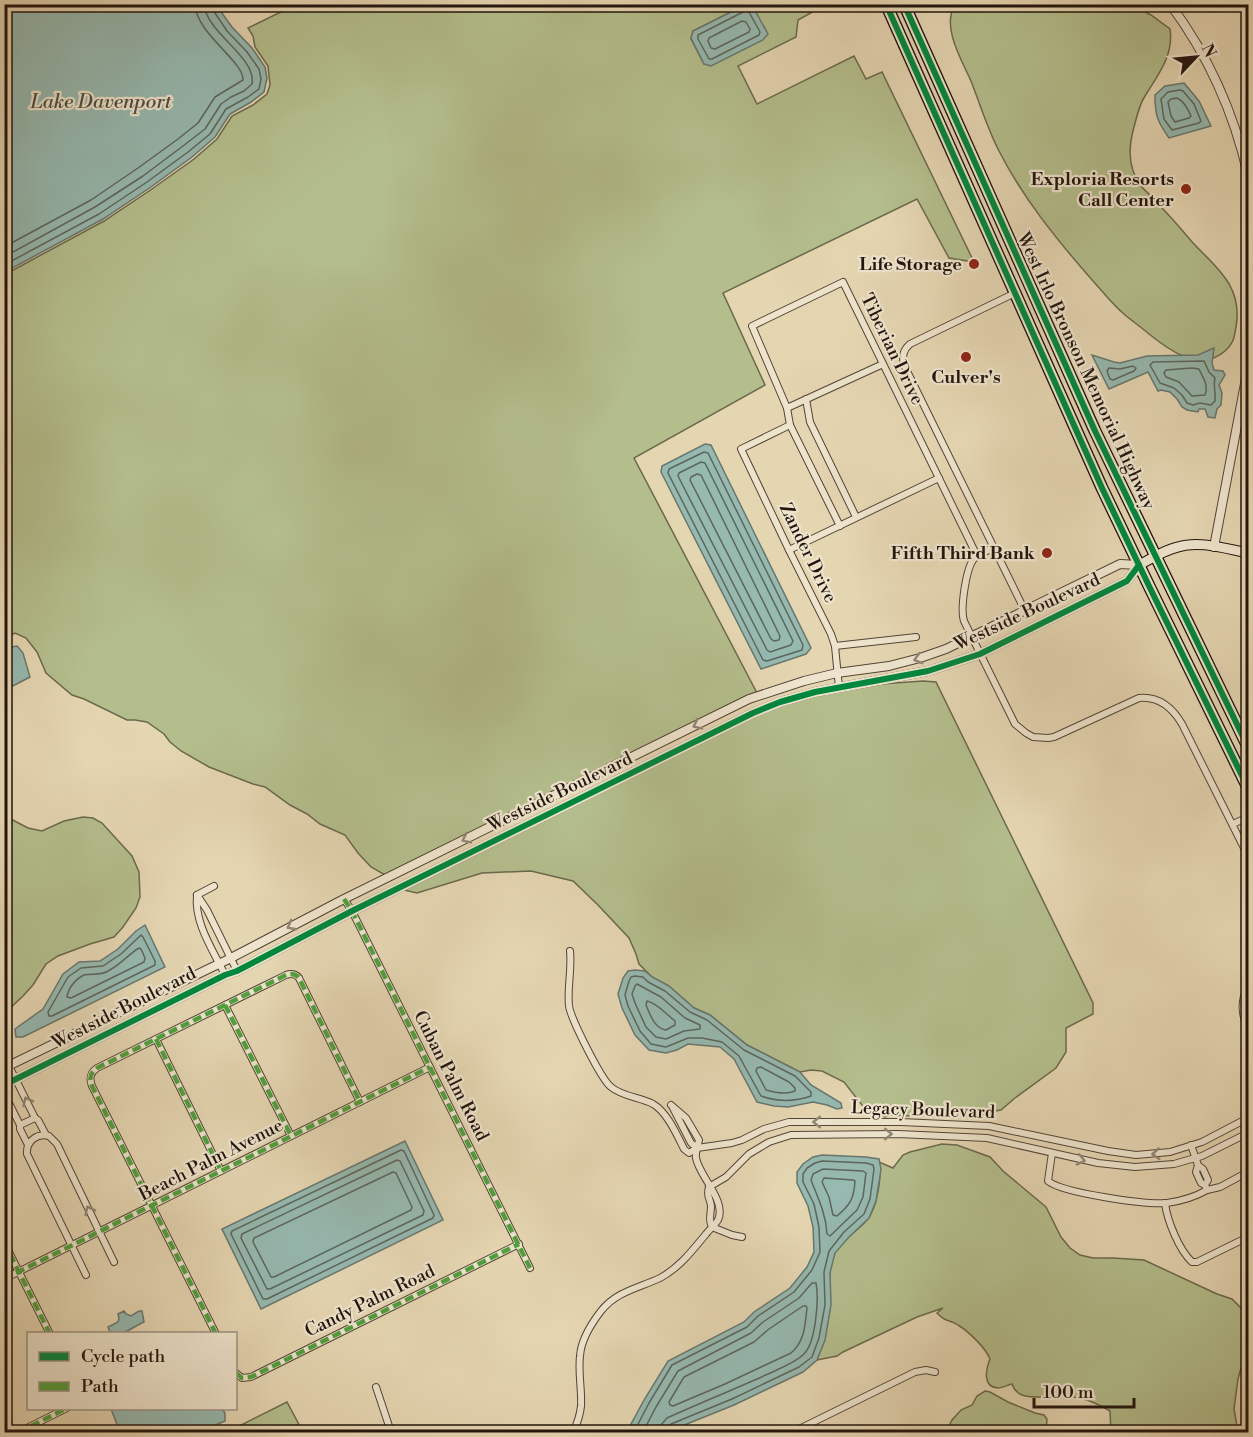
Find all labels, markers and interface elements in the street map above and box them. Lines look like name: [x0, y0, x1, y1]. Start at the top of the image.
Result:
north arrow: [1166, 27, 1226, 87]
text: N: [1197, 41, 1220, 61]
water label: Lake Davenport: [30, 90, 172, 115]
place label: Exploria Resorts Call Center: [1031, 168, 1174, 212]
marker: Exploria Resorts Call Center: [1179, 182, 1193, 196]
street label: West Irlo Bronson Memorial Highway: [1011, 228, 1161, 513]
place label: Life Storage: [859, 253, 962, 276]
marker: Life Storage: [967, 257, 981, 271]
street label: Tiberian Drive: [855, 289, 929, 409]
marker: Culver's: [959, 350, 973, 364]
place label: Culver's: [931, 366, 1001, 389]
street label: Zander Drive: [774, 499, 842, 607]
place label: Fifth Third Bank: [891, 542, 1036, 565]
marker: Fifth Third Bank: [1040, 546, 1054, 560]
street label: Westside Boulevard: [949, 568, 1104, 656]
one-way arrow: [913, 651, 923, 664]
one-way arrow: [692, 717, 703, 729]
street label: Westside Boulevard: [483, 747, 637, 838]
one-way arrow: [461, 832, 472, 843]
one-way arrow: [287, 919, 298, 931]
street label: Westside Boulevard: [47, 961, 201, 1055]
street label: Cuban Palm Road: [408, 1007, 494, 1146]
street label: Legacy Boulevard: [851, 1096, 996, 1124]
one-way arrow: [22, 1097, 34, 1108]
street label: Beach Palm Avenue: [134, 1114, 287, 1207]
one-way arrow: [812, 1116, 821, 1128]
one-way arrow: [884, 1128, 893, 1140]
one-way arrow: [1151, 1147, 1160, 1160]
one-way arrow: [1076, 1152, 1086, 1165]
one-way arrow: [84, 1205, 96, 1216]
street label: Candy Palm Road: [301, 1259, 440, 1342]
legend: [27, 1332, 237, 1410]
text: Cycle path: [81, 1345, 165, 1368]
scale bar: [1034, 1371, 1134, 1409]
text: Path: [81, 1375, 119, 1398]
text: 100 m: [1043, 1381, 1094, 1404]

